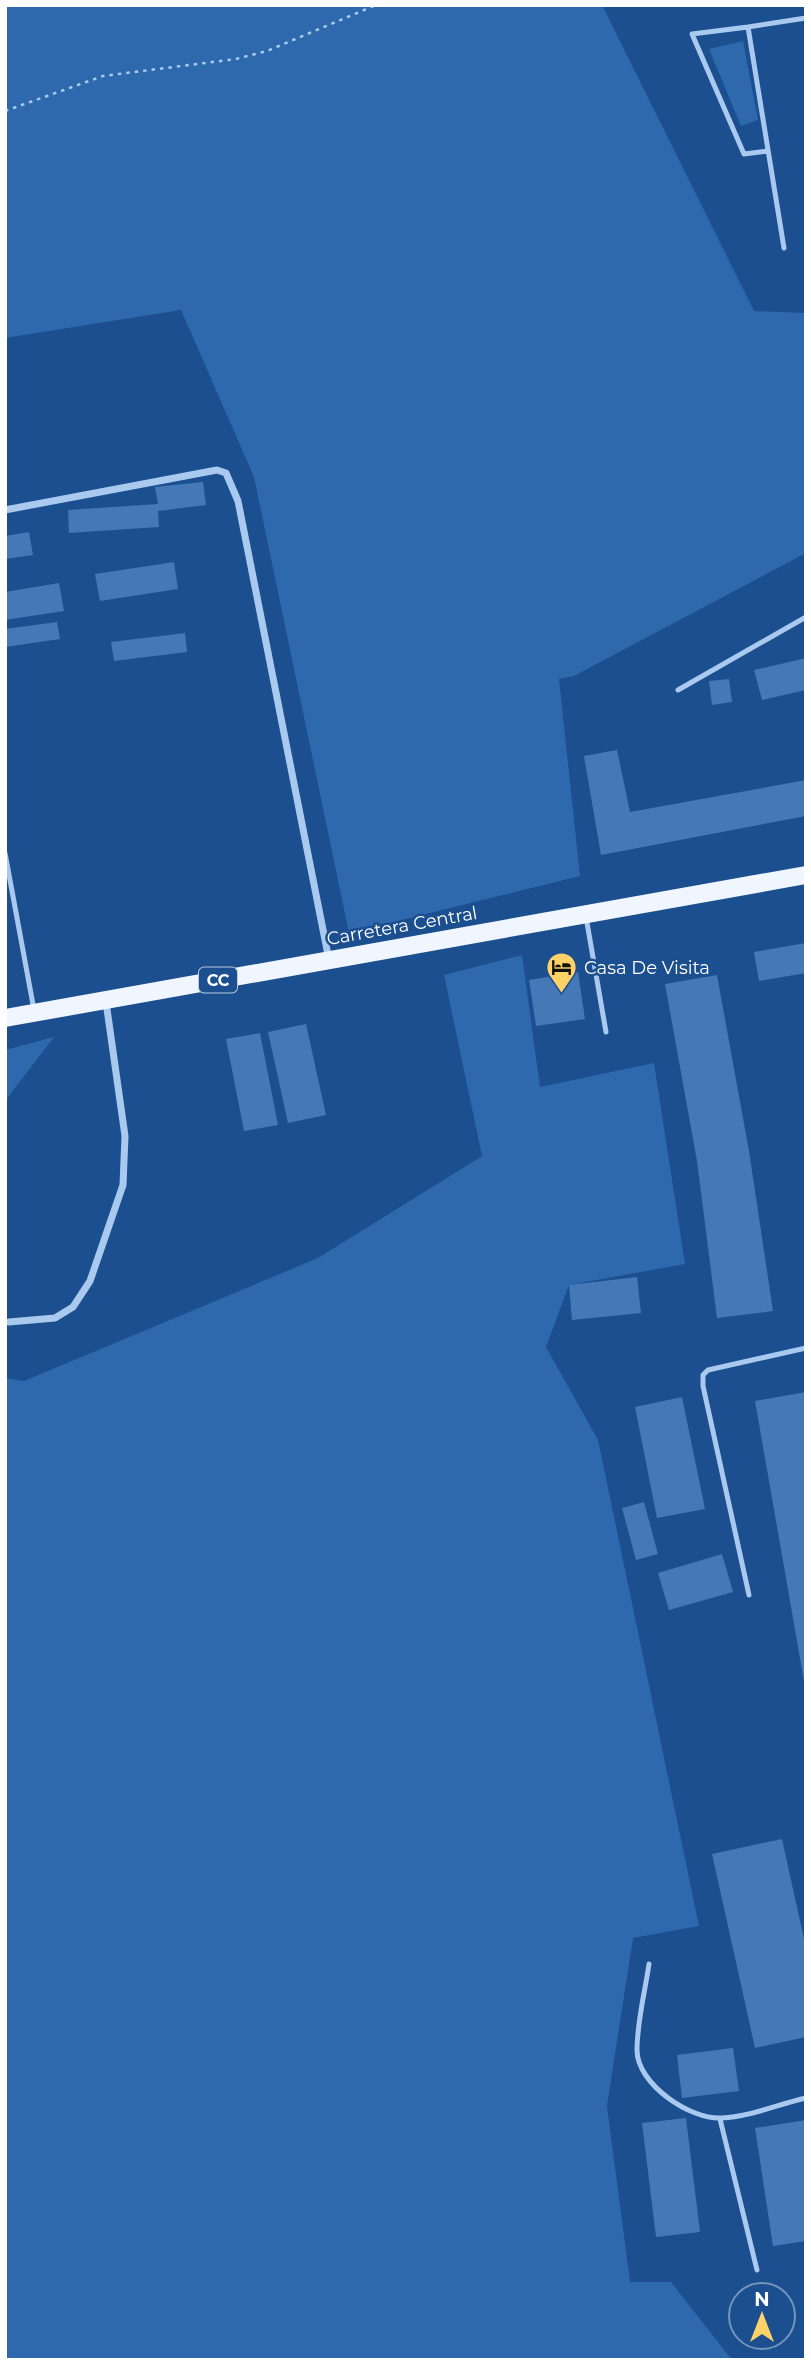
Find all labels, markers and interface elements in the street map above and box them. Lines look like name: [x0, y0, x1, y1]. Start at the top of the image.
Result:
street label: Carretera Central: [325, 902, 479, 950]
hotel icon: Casa De Visita: [544, 951, 578, 995]
place label: Casa De Visita: [584, 957, 710, 979]
road number: CC: [199, 968, 237, 992]
north arrow: [727, 2281, 797, 2351]
text: N: [754, 2288, 770, 2311]

